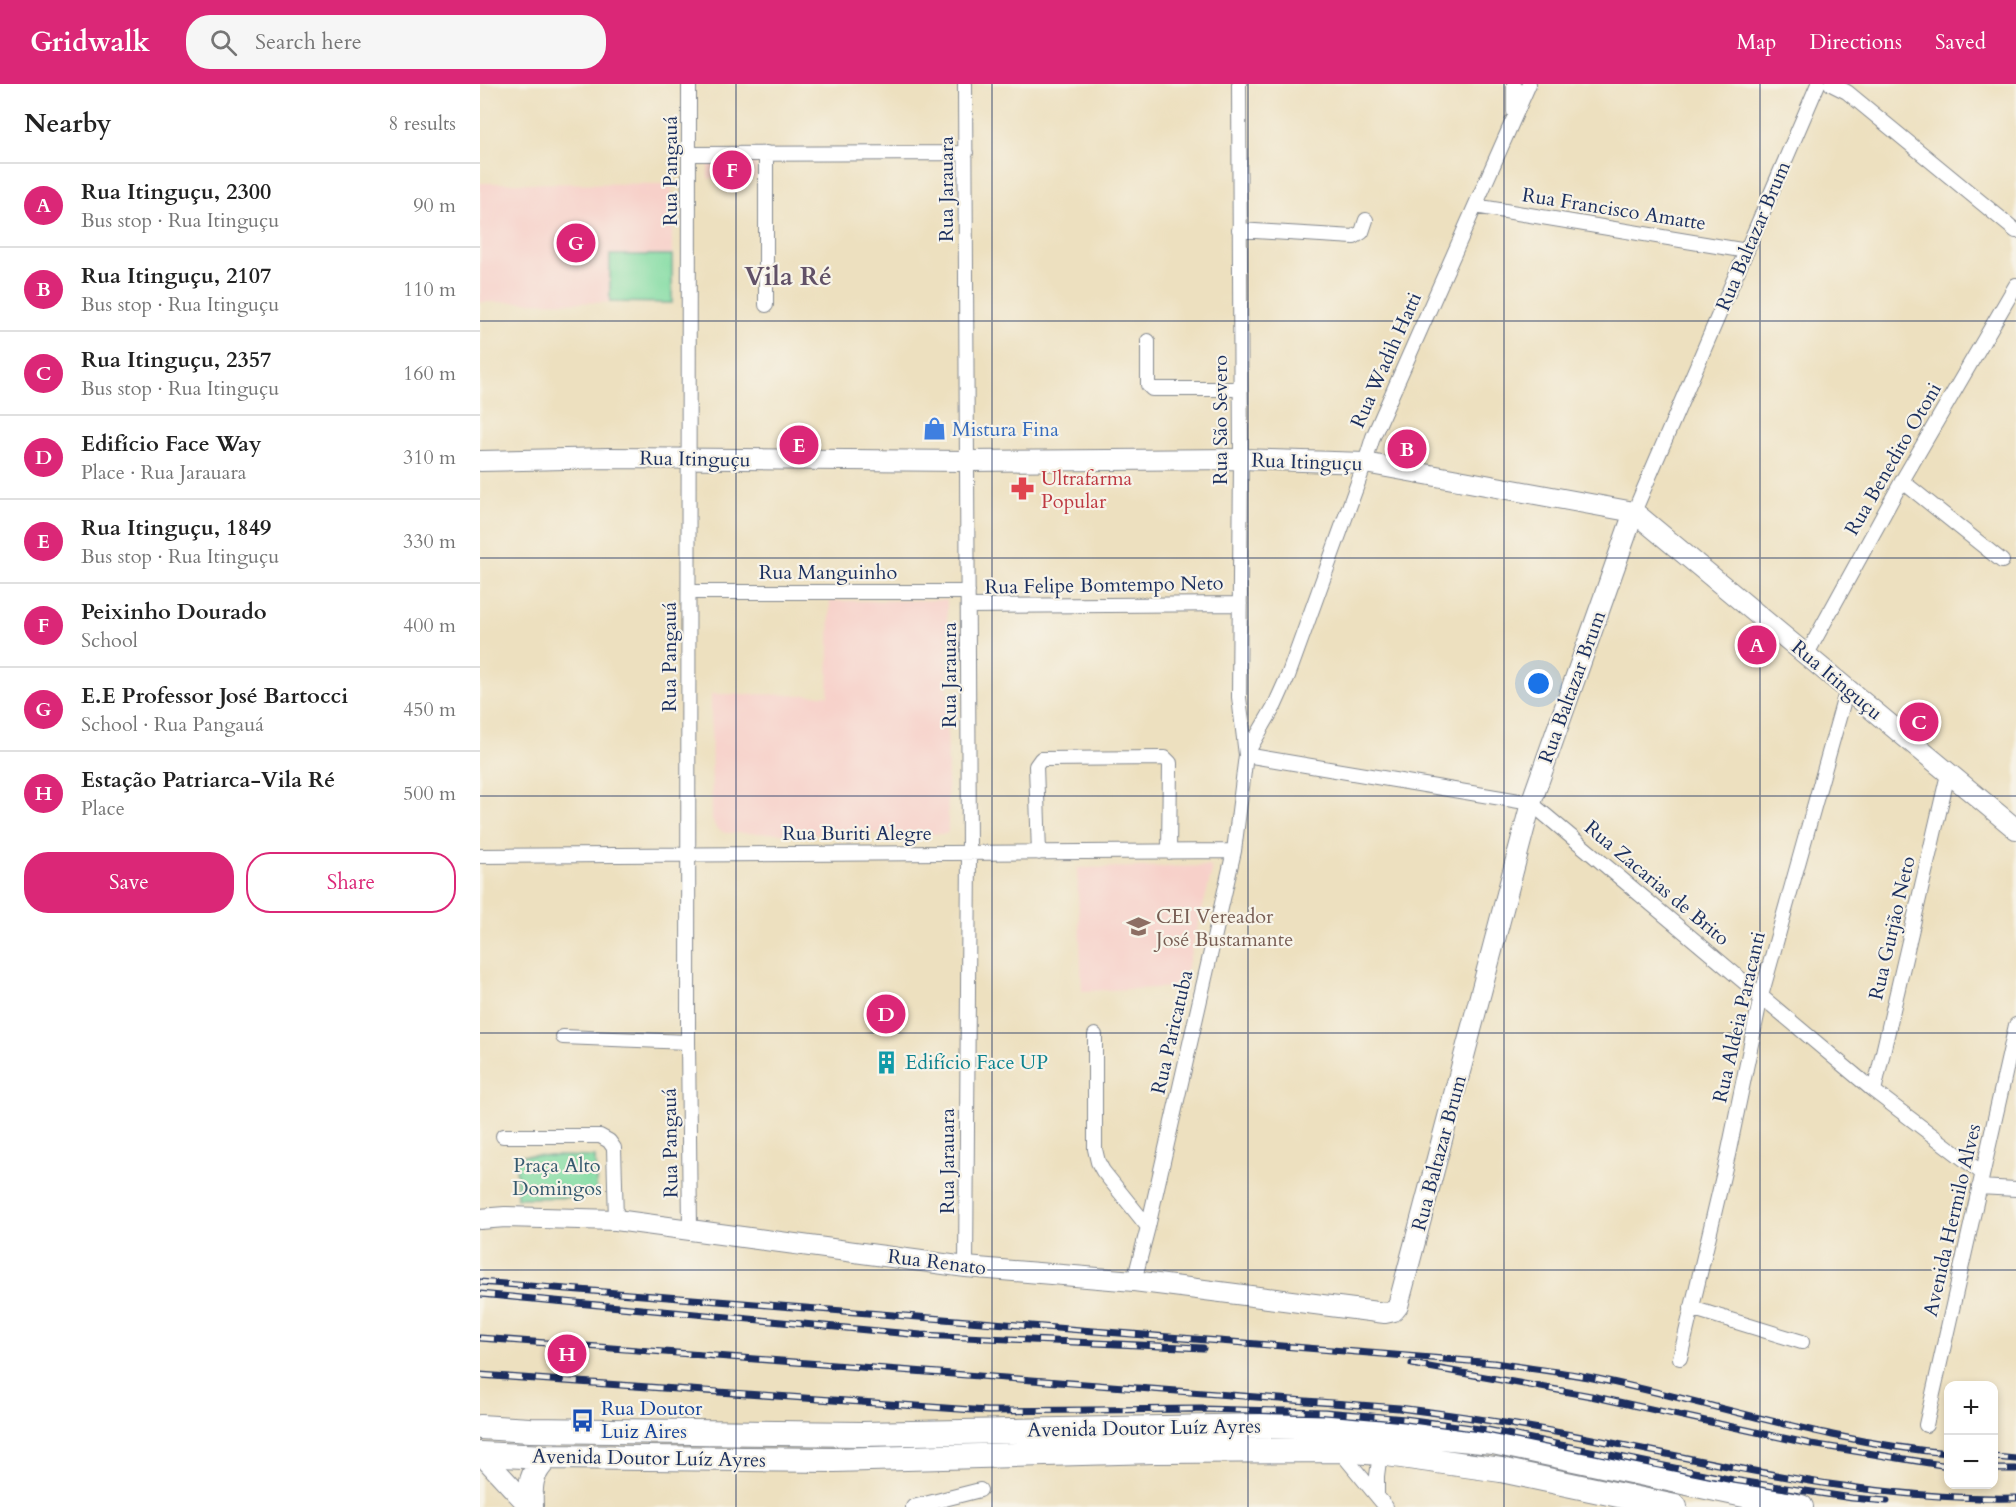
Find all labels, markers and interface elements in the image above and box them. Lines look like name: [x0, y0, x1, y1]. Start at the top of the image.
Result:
search box: [186, 15, 606, 69]
text: Gridwalk: [30, 23, 150, 61]
icon: search: [207, 26, 240, 59]
text: Search here: [255, 27, 362, 57]
text: Map: [1736, 28, 1776, 57]
text: Directions: [1809, 28, 1902, 57]
text: Saved: [1935, 28, 1986, 57]
text: Nearby: [24, 106, 112, 141]
text: 8 results: [388, 110, 456, 137]
street label: Rua Pangauá: [657, 116, 684, 226]
street label: Rua Jarauara: [933, 136, 960, 242]
pin: F: [712, 148, 752, 193]
street label: Rua Baltazar Brum: [1709, 157, 1797, 315]
text: Rua Itinguçu, 2300: [81, 177, 271, 207]
street label: Rua Francisco Amatte: [1520, 181, 1708, 237]
text: A: [36, 192, 51, 219]
text: 90 m: [413, 192, 456, 219]
text: Bus stop · Rua Itinguçu: [81, 207, 279, 234]
pin: G: [556, 220, 596, 266]
district label: Vila Ré: [744, 259, 832, 294]
text: Rua Itinguçu, 2107: [81, 261, 271, 291]
text: B: [36, 276, 51, 303]
text: 110 m: [403, 276, 456, 303]
street label: Rua Wadih Hatti: [1344, 288, 1428, 432]
text: Bus stop · Rua Itinguçu: [81, 291, 279, 318]
text: Rua Itinguçu, 2357: [81, 345, 271, 375]
street label: Rua São Severo: [1207, 355, 1234, 485]
text: C: [36, 360, 51, 387]
text: 160 m: [403, 360, 456, 387]
text: Bus stop · Rua Itinguçu: [81, 375, 279, 402]
street label: Rua Benedito Otoni: [1838, 377, 1948, 540]
shop icon: Mistura Fina: [921, 416, 947, 442]
place label: Mistura Fina: [952, 416, 1059, 443]
pin: E: [780, 422, 818, 468]
pin: B: [1388, 426, 1426, 472]
text: Edifício Face Way: [81, 429, 261, 459]
text: D: [35, 444, 52, 471]
text: 310 m: [403, 444, 456, 471]
street label: Rua Itinguçu: [639, 445, 751, 473]
street label: Rua Itinguçu: [1251, 447, 1363, 477]
text: Place · Rua Jarauara: [81, 459, 246, 486]
place label: Ultrafarma Popular: [1041, 465, 1133, 515]
pharmacy icon: Ultrafarma Popular: [1010, 476, 1036, 502]
text: Rua Itinguçu, 1849: [81, 513, 271, 543]
text: E: [37, 528, 50, 555]
text: 330 m: [403, 528, 456, 555]
text: Bus stop · Rua Itinguçu: [81, 543, 279, 570]
street label: Rua Manguinho: [759, 559, 898, 586]
street label: Rua Felipe Bomtempo Neto: [984, 569, 1224, 601]
text: Peixinho Dourado: [81, 597, 267, 627]
street label: Rua Pangauá: [656, 602, 683, 712]
street label: Rua Baltazar Brum: [1532, 607, 1612, 767]
text: F: [38, 612, 49, 639]
text: 400 m: [403, 612, 456, 639]
street label: Rua Jarauara: [936, 622, 963, 728]
pin: A: [1738, 622, 1776, 668]
text: School: [81, 627, 138, 654]
street label: Rua Itinguçu: [1786, 634, 1888, 726]
your location: [1524, 669, 1553, 698]
text: E.E Professor José Bartocci: [81, 681, 348, 711]
text: G: [35, 696, 52, 723]
text: 450 m: [403, 696, 456, 723]
pin: C: [1900, 700, 1938, 744]
text: School · Rua Pangauá: [81, 711, 264, 738]
text: Estação Patriarca-Vila Ré: [81, 765, 335, 795]
text: H: [35, 780, 52, 807]
text: 500 m: [403, 780, 456, 807]
text: Place: [81, 795, 125, 822]
street label: Rua Zacarias de Brito: [1579, 814, 1735, 952]
street label: Rua Buriti Alegre: [782, 820, 932, 847]
button: Save: [24, 852, 234, 913]
button: Share: [246, 852, 456, 913]
street label: Rua Gurjão Neto: [1862, 853, 1922, 1003]
place label: CEI Vereador José Bustamante: [1153, 903, 1293, 953]
school or university icon: CEI Vereador José Bustamante: [1125, 914, 1151, 940]
street label: Rua Aldeia Paracanti: [1706, 928, 1772, 1105]
street label: Rua Paricatuba: [1145, 967, 1199, 1097]
pin: D: [866, 992, 906, 1036]
building icon: Edifício Face UP: [874, 1049, 900, 1075]
place label: Edifício Face UP: [905, 1049, 1048, 1076]
street label: Rua Baltazar Brum: [1405, 1072, 1473, 1234]
street label: Rua Pangauá: [656, 1087, 684, 1198]
street label: Rua Jarauara: [934, 1108, 961, 1214]
street label: Avenida Hermilo Alves: [1917, 1121, 1987, 1319]
park label: Praça Alto Domingos: [512, 1152, 602, 1202]
street label: Rua Renato: [886, 1243, 988, 1281]
pin: H: [548, 1332, 586, 1376]
map controls: [1944, 1381, 1998, 1489]
button: +: [1944, 1381, 1998, 1435]
place label: Rua Doutor Luiz Aires: [601, 1395, 703, 1445]
bus stop icon: Rua Doutor Luiz Aires: [570, 1407, 596, 1433]
street label: Avenida Doutor Luíz Ayres: [1027, 1412, 1261, 1444]
button: −: [1944, 1435, 1998, 1489]
street label: Avenida Doutor Luíz Ayres: [532, 1442, 766, 1474]

